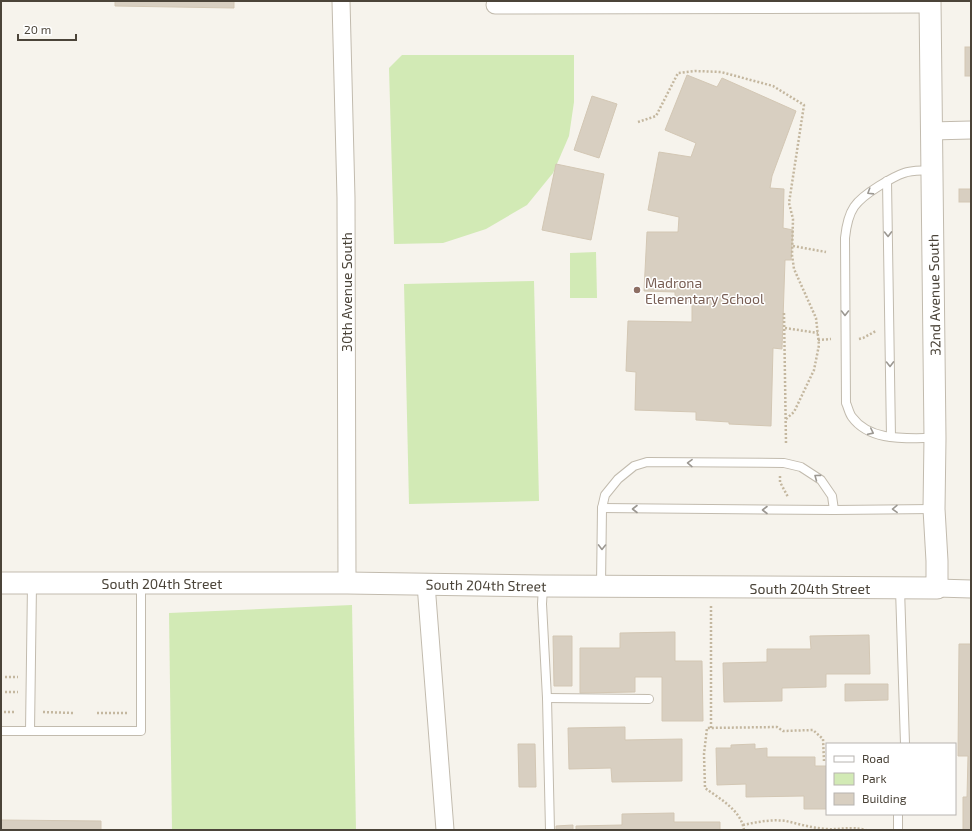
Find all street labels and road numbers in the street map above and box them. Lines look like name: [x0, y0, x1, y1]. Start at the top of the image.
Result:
street label: 30th Avenue South: [338, 232, 355, 352]
street label: 32nd Avenue South: [924, 234, 944, 356]
street label: South 204th Street: [102, 575, 222, 592]
street label: South 204th Street: [425, 575, 547, 595]
street label: South 204th Street: [750, 580, 870, 597]

